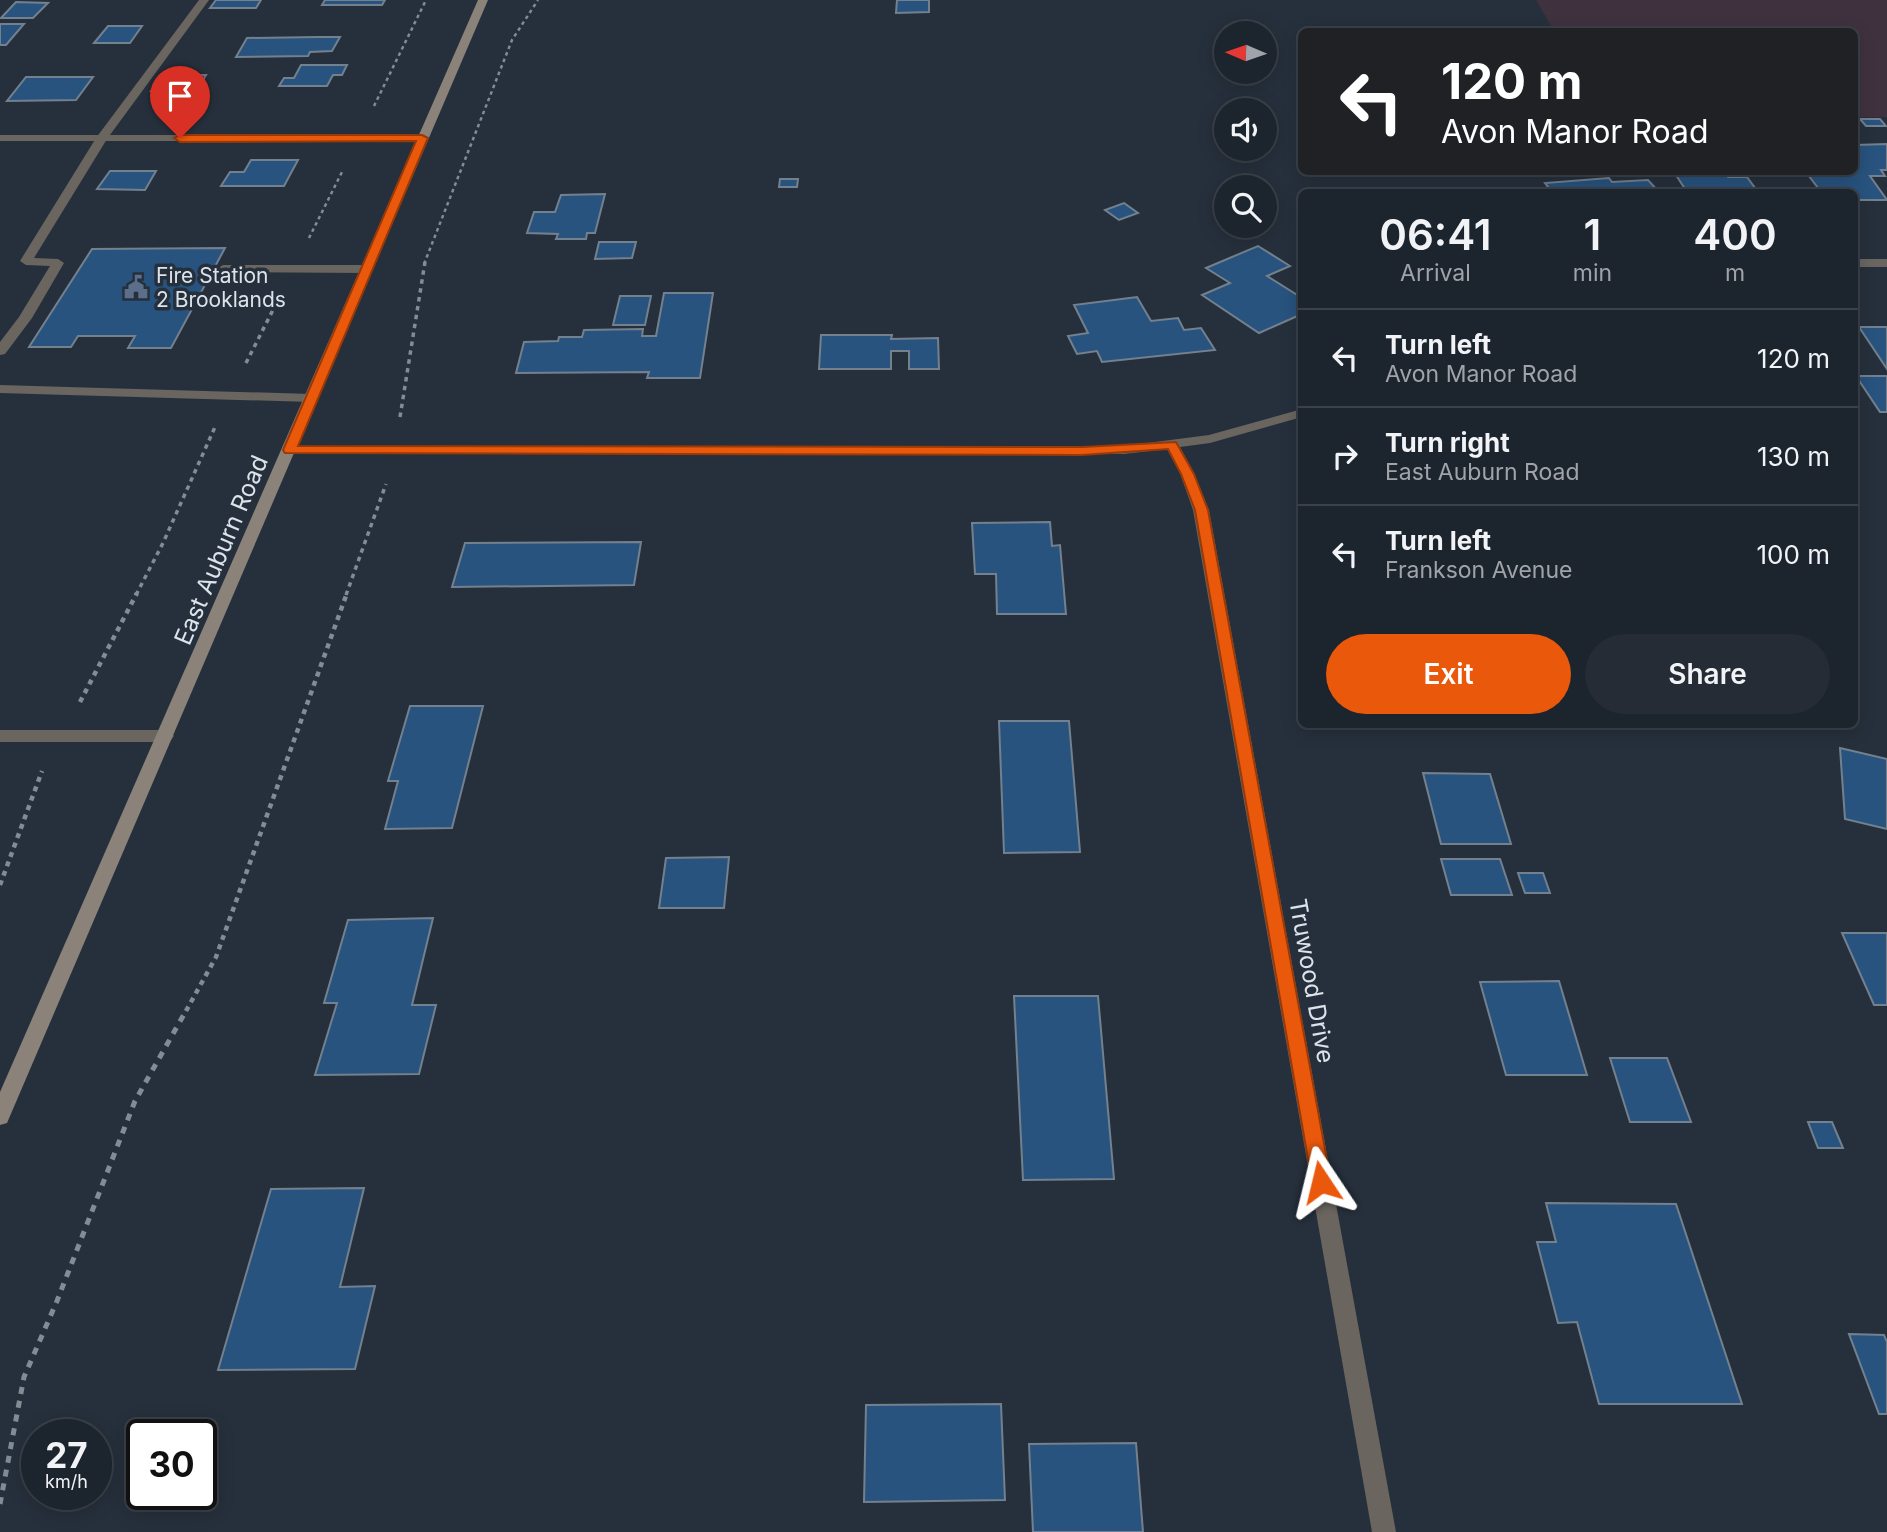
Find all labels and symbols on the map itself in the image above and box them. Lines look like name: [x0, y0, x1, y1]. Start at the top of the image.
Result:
north arrow: [1214, 21, 1278, 84]
pin: [150, 66, 210, 138]
place label: Fire Station 2 Brooklands: [156, 263, 286, 312]
public building icon: Fire Station 2 Brooklands: [122, 273, 150, 301]
street label: East Auburn Road: [168, 451, 274, 649]
street label: Truwood Drive: [1283, 897, 1341, 1065]
position arrow: [1284, 1145, 1358, 1219]
speed limit sign: 30: [126, 1419, 217, 1510]

